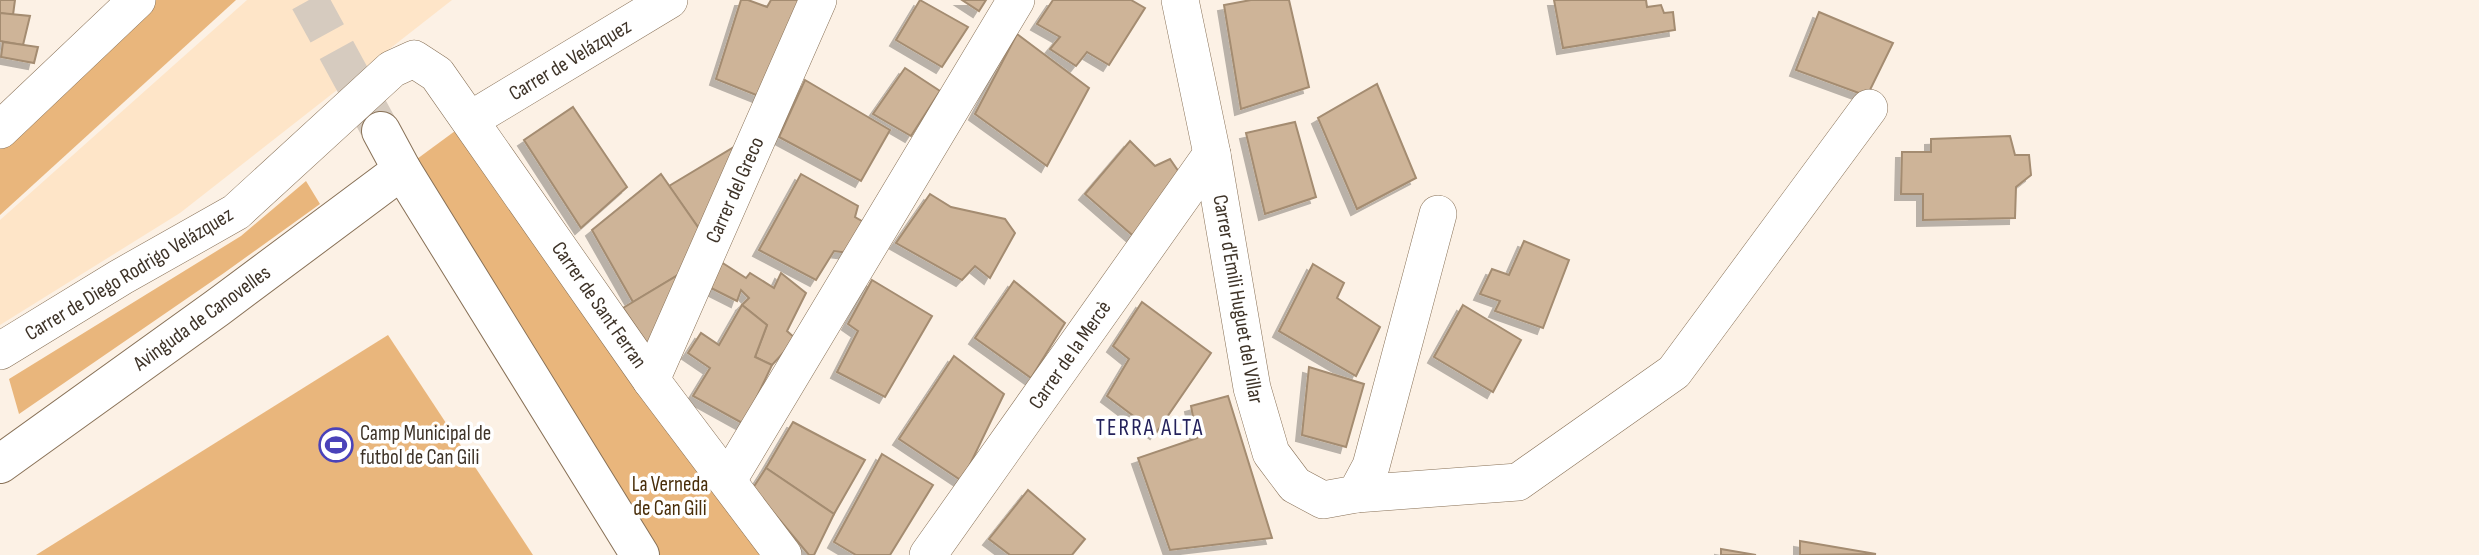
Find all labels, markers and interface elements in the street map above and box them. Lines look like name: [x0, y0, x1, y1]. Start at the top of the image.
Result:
street label: Carrer de Velázquez: [504, 14, 636, 106]
street label: Carrer del Greco: [700, 133, 770, 247]
street label: Carrer d'Emili Huguet del Villar: [1207, 193, 1269, 405]
street label: Carrer de Diego Rodrigo Velázquez: [20, 202, 238, 346]
street label: Carrer de Sant Ferran: [546, 237, 652, 373]
street label: Avinguda de Canovelles: [128, 260, 275, 377]
street label: Carrer de la Mercè: [1023, 296, 1117, 414]
district label: TERRA ALTA: [1096, 414, 1204, 442]
place label: Camp Municipal de futbol de Can Gili: [360, 421, 491, 470]
sports icon: Camp Municipal de futbol de Can Gili: [317, 426, 355, 464]
park label: La Verneda de Can Gili: [632, 472, 708, 521]

